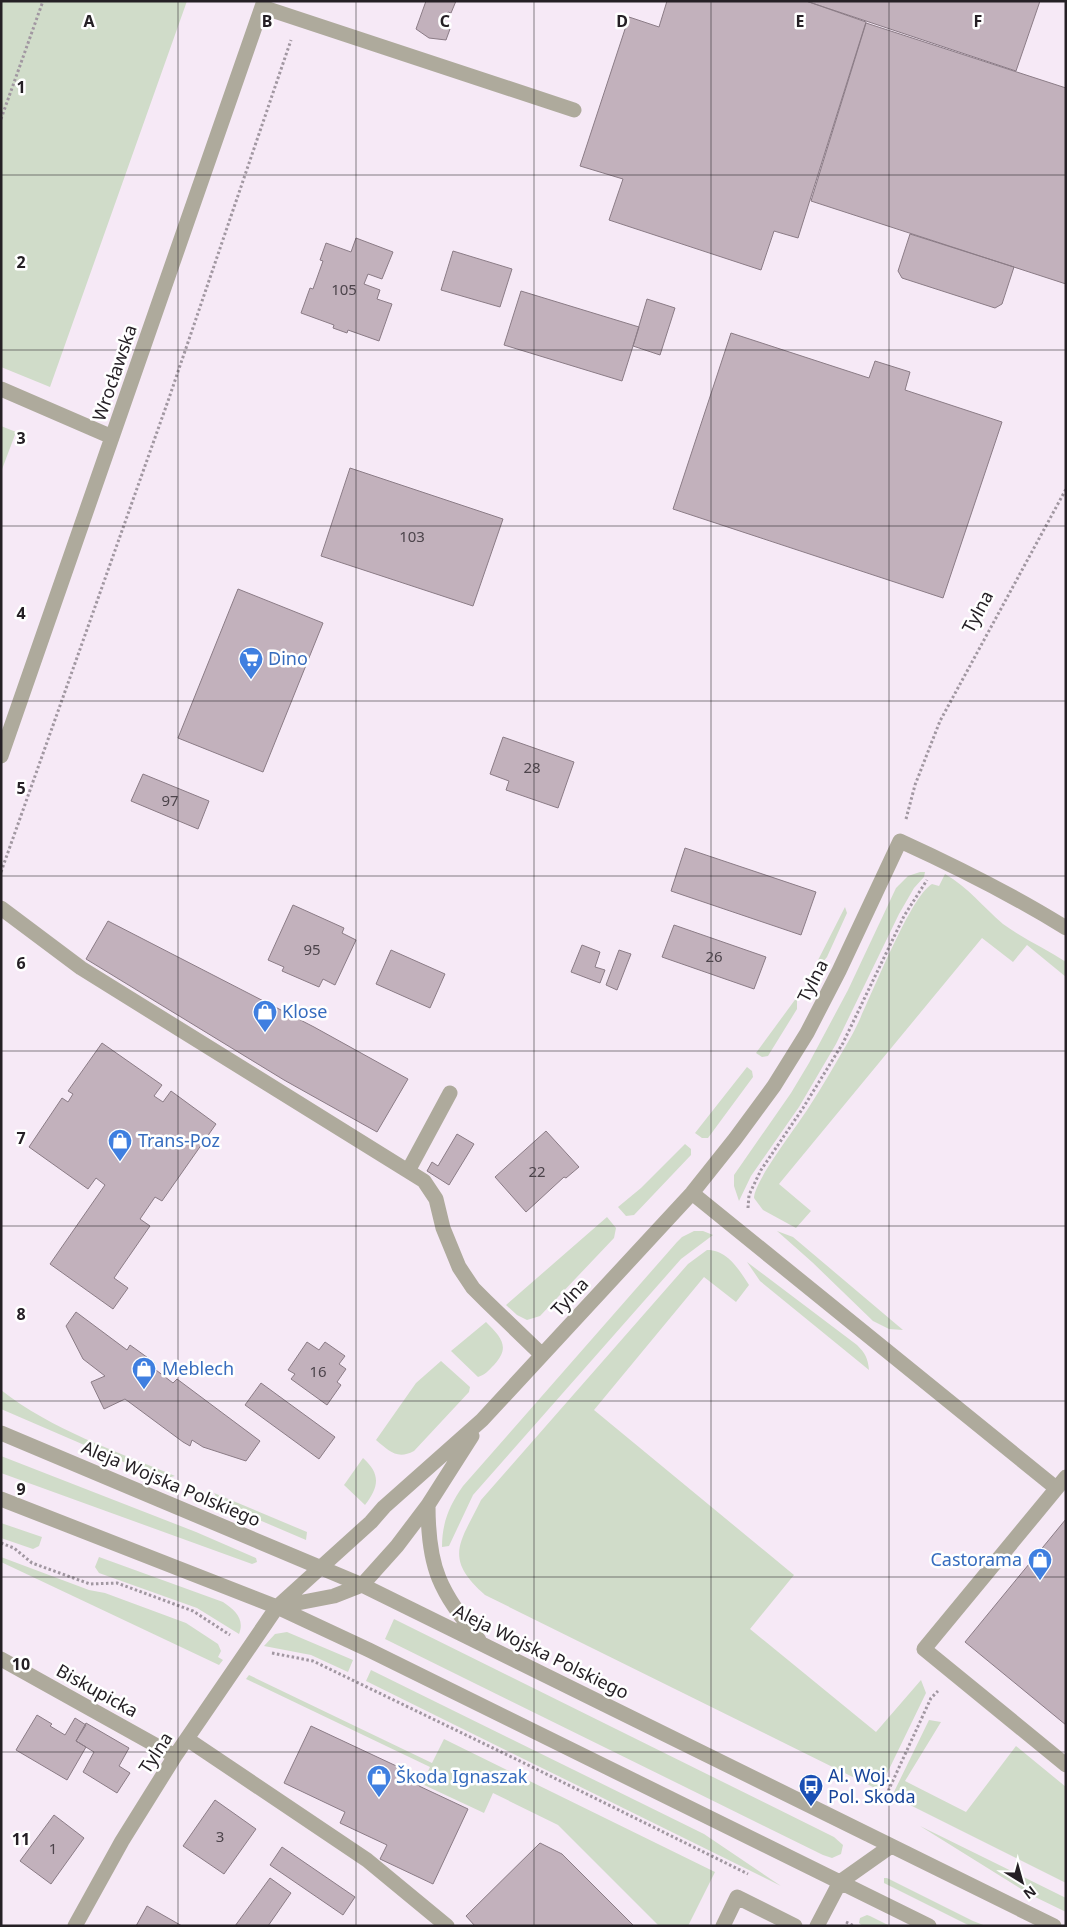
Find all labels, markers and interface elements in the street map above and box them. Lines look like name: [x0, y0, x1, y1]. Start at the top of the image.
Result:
text: A: [83, 10, 95, 32]
text: B: [262, 10, 272, 32]
text: C: [440, 10, 450, 32]
text: D: [616, 10, 628, 32]
text: E: [796, 10, 805, 32]
text: F: [974, 10, 982, 32]
text: 1: [16, 76, 26, 98]
text: 2: [16, 251, 26, 273]
house number: 105: [331, 279, 357, 299]
street label: Wrocławska: [86, 321, 142, 424]
text: 3: [16, 427, 26, 449]
house number: 103: [399, 526, 425, 546]
street label: Tylna: [956, 586, 998, 637]
text: 4: [16, 602, 26, 624]
supermarket icon: Dino: [238, 646, 264, 680]
place label: Dino: [268, 646, 308, 670]
house number: 28: [523, 757, 541, 777]
text: 5: [16, 777, 26, 799]
house number: 97: [161, 790, 179, 810]
house number: 95: [303, 939, 321, 959]
house number: 26: [705, 946, 723, 966]
text: 6: [16, 952, 26, 974]
street label: Tylna: [791, 955, 833, 1006]
shop icon: Klose: [252, 999, 278, 1033]
place label: Klose: [282, 999, 327, 1023]
text: 7: [16, 1127, 26, 1149]
shop icon: Trans-Poz: [107, 1128, 133, 1162]
place label: Trans-Poz: [138, 1128, 220, 1152]
house number: 22: [528, 1161, 546, 1181]
street label: Tylna: [545, 1272, 593, 1321]
text: 8: [16, 1303, 26, 1325]
shop icon: Meblech: [131, 1356, 157, 1390]
place label: Meblech: [162, 1356, 234, 1380]
house number: 16: [309, 1361, 327, 1381]
street label: Aleja Wojska Polskiego: [78, 1435, 264, 1532]
text: 9: [16, 1478, 26, 1500]
place label: Castorama: [930, 1547, 1022, 1571]
shop icon: Castorama: [1027, 1547, 1053, 1581]
street label: Aleja Wojska Polskiego: [450, 1598, 633, 1704]
text: 10: [12, 1653, 30, 1675]
street label: Biskupicka: [52, 1658, 143, 1722]
street label: Tylna: [133, 1727, 177, 1778]
place label: Al. Woj. Pol. Skoda: [828, 1763, 915, 1808]
shop icon: Škoda Ignaszak: [366, 1764, 392, 1798]
place label: Škoda Ignaszak: [396, 1764, 528, 1788]
bus stop icon: Al. Woj. Pol. Skoda: [798, 1773, 824, 1807]
house number: 3: [216, 1826, 224, 1846]
text: 11: [12, 1828, 30, 1850]
house number: 1: [49, 1838, 57, 1858]
north arrow: [997, 1857, 1047, 1907]
text: N: [1020, 1882, 1040, 1904]

